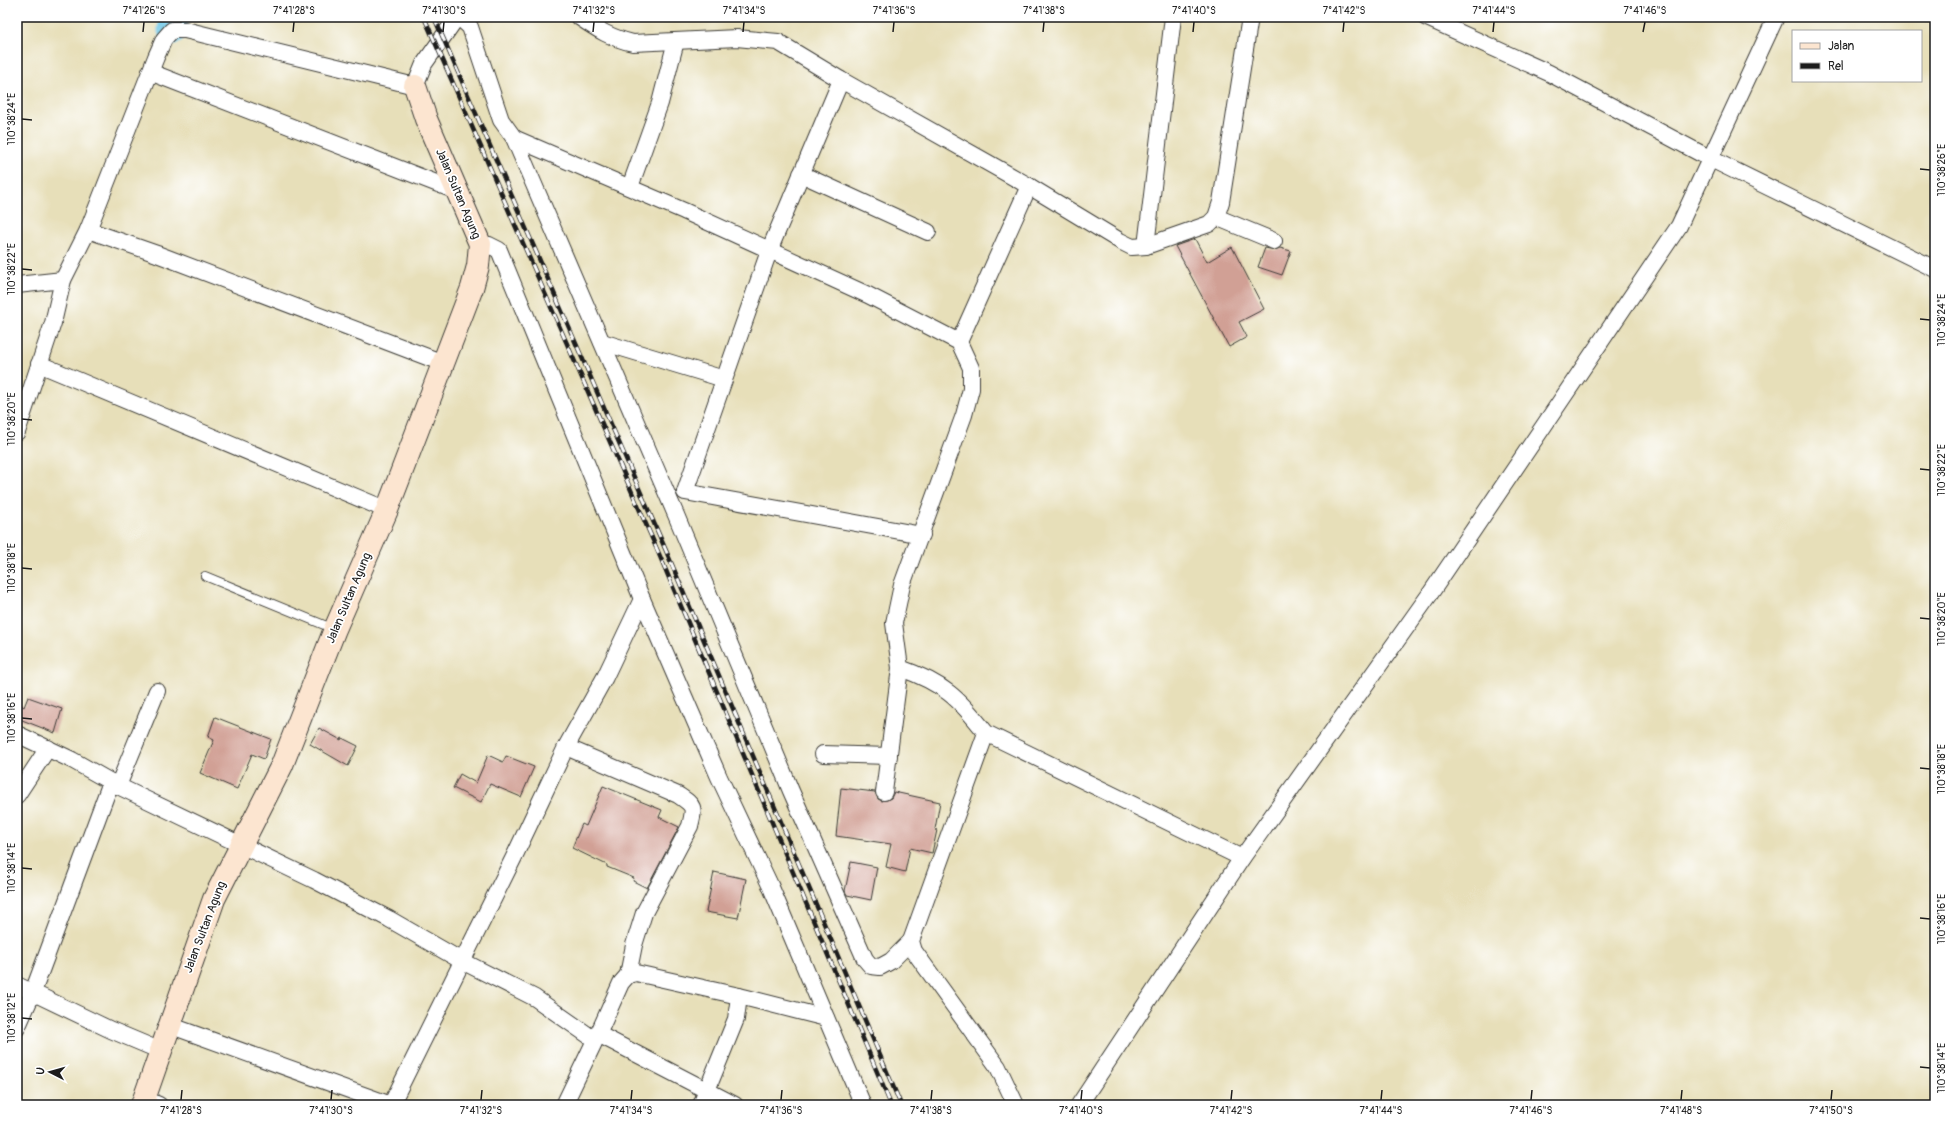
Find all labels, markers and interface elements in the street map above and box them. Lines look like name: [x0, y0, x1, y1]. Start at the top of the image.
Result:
text: 7°41'26"S: [123, 5, 165, 17]
text: 7°41'28"S: [273, 5, 315, 17]
text: 7°41'30"S: [422, 5, 466, 17]
text: 7°41'32"S: [573, 5, 615, 17]
text: 7°41'34"S: [723, 5, 765, 17]
text: 7°41'36"S: [873, 5, 915, 17]
text: 7°41'38"S: [1023, 5, 1065, 17]
text: 7°41'40"S: [1172, 5, 1216, 17]
text: 7°41'42"S: [1323, 5, 1365, 17]
text: 7°41'44"S: [1473, 5, 1516, 17]
text: 7°41'46"S: [1624, 5, 1667, 17]
legend: [1792, 30, 1922, 82]
text: Jalan: [1828, 39, 1854, 54]
text: Rel: [1828, 59, 1844, 74]
text: 110°38'24"E: [6, 93, 18, 145]
text: 110°38'26"E: [1936, 144, 1948, 196]
street label: Jalan Sultan Agung: [432, 146, 484, 242]
text: 110°38'22"E: [6, 243, 18, 295]
text: 110°38'24"E: [1936, 294, 1948, 346]
text: 110°38'20"E: [6, 392, 18, 446]
text: 110°38'22"E: [1936, 444, 1948, 496]
text: 110°38'18"E: [6, 543, 18, 593]
street label: Jalan Sultan Agung: [323, 550, 375, 646]
text: 110°38'20"E: [1936, 592, 1948, 646]
text: 110°38'16"E: [6, 693, 18, 743]
text: 110°38'18"E: [1936, 744, 1948, 794]
text: 110°38'14"E: [6, 843, 18, 893]
street label: Jalan Sultan Agung: [181, 879, 229, 975]
text: 110°38'16"E: [1936, 894, 1948, 944]
text: 110°38'12"E: [6, 993, 18, 1043]
text: 110°38'14"E: [1936, 1043, 1948, 1093]
north arrow: [30, 1052, 70, 1092]
text: U: [34, 1067, 47, 1075]
text: 7°41'28"S: [160, 1105, 202, 1117]
text: 7°41'30"S: [309, 1105, 353, 1117]
text: 7°41'32"S: [460, 1105, 502, 1117]
text: 7°41'34"S: [610, 1105, 652, 1117]
text: 7°41'36"S: [760, 1105, 802, 1117]
text: 7°41'38"S: [910, 1105, 952, 1117]
text: 7°41'40"S: [1059, 1105, 1103, 1117]
text: 7°41'42"S: [1210, 1105, 1252, 1117]
text: 7°41'44"S: [1360, 1105, 1403, 1117]
text: 7°41'46"S: [1510, 1105, 1553, 1117]
text: 7°41'48"S: [1660, 1105, 1702, 1117]
text: 7°41'50"S: [1809, 1105, 1853, 1117]

